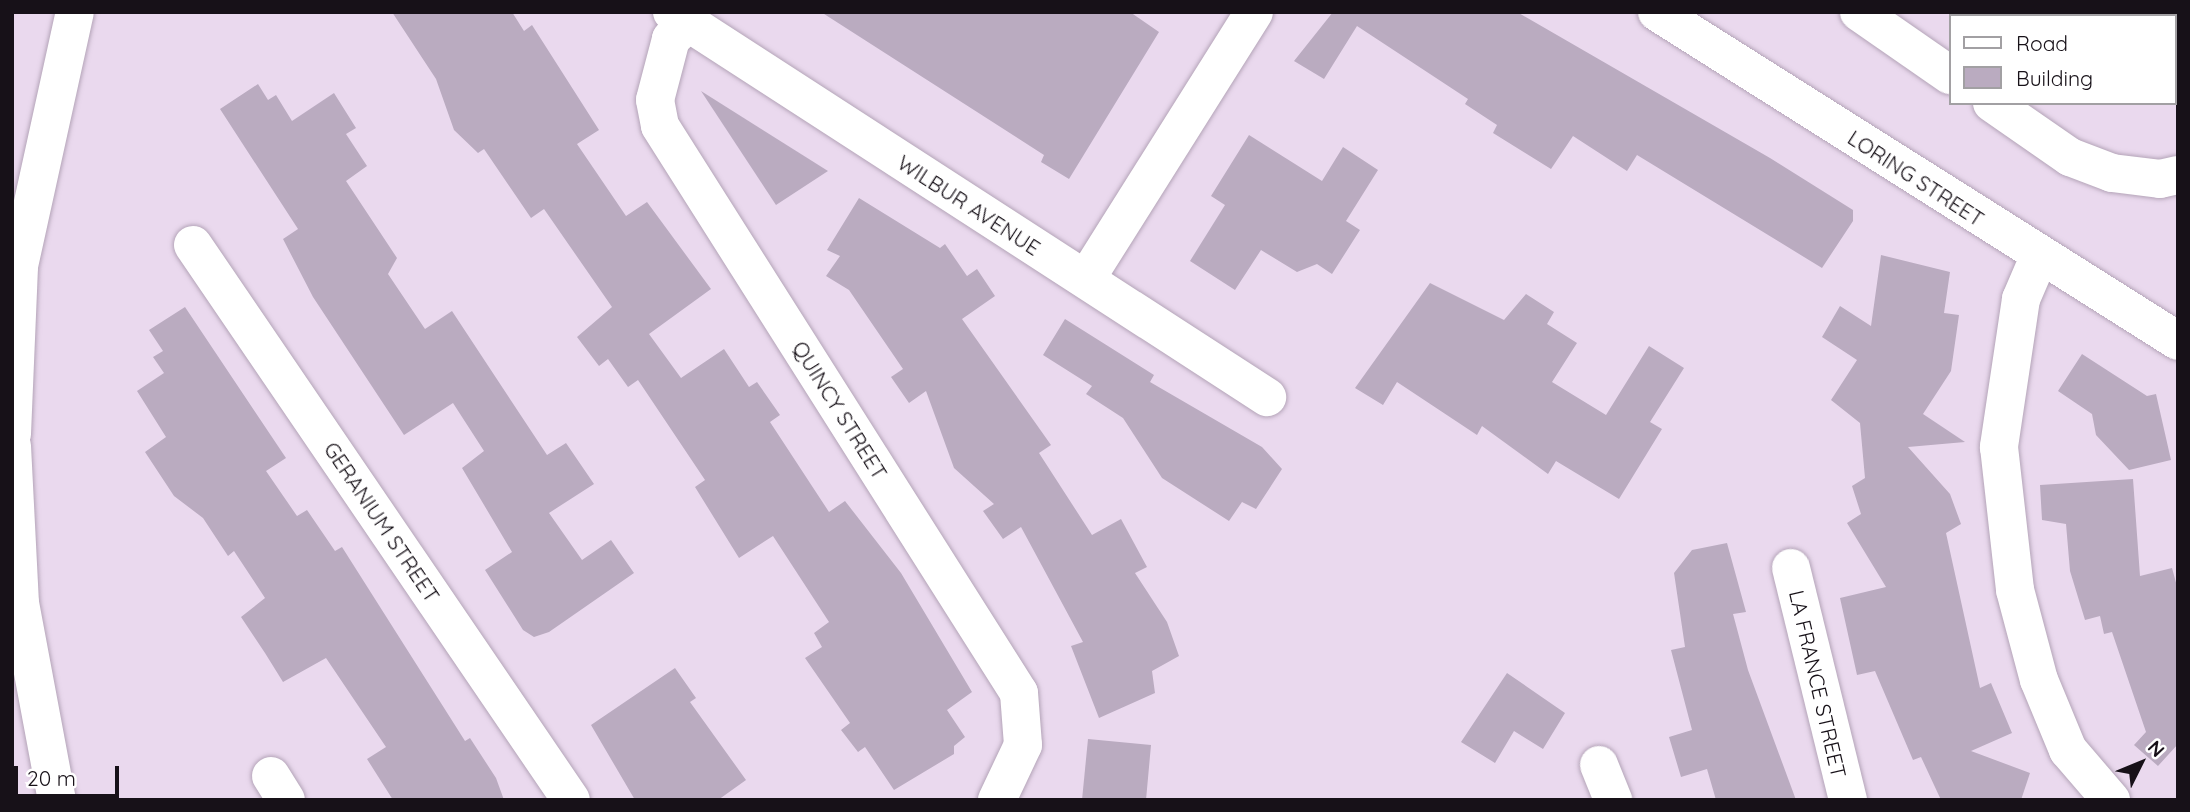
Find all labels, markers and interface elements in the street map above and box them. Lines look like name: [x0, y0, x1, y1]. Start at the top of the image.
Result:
legend: [1948, 14, 2176, 105]
text: Road: [2016, 30, 2068, 56]
text: Building: [2016, 65, 2093, 91]
street label: LORING STREET: [1843, 125, 1989, 231]
street label: WILBUR AVENUE: [893, 150, 1045, 260]
street label: QUINCY STREET: [787, 336, 893, 484]
street label: GERANIUM STREET: [319, 437, 445, 607]
street label: LA FRANCE STREET: [1784, 588, 1852, 780]
north arrow: [2106, 728, 2176, 798]
text: N: [2143, 735, 2170, 762]
scale bar: [18, 752, 122, 796]
text: 20 m: [27, 765, 76, 791]

